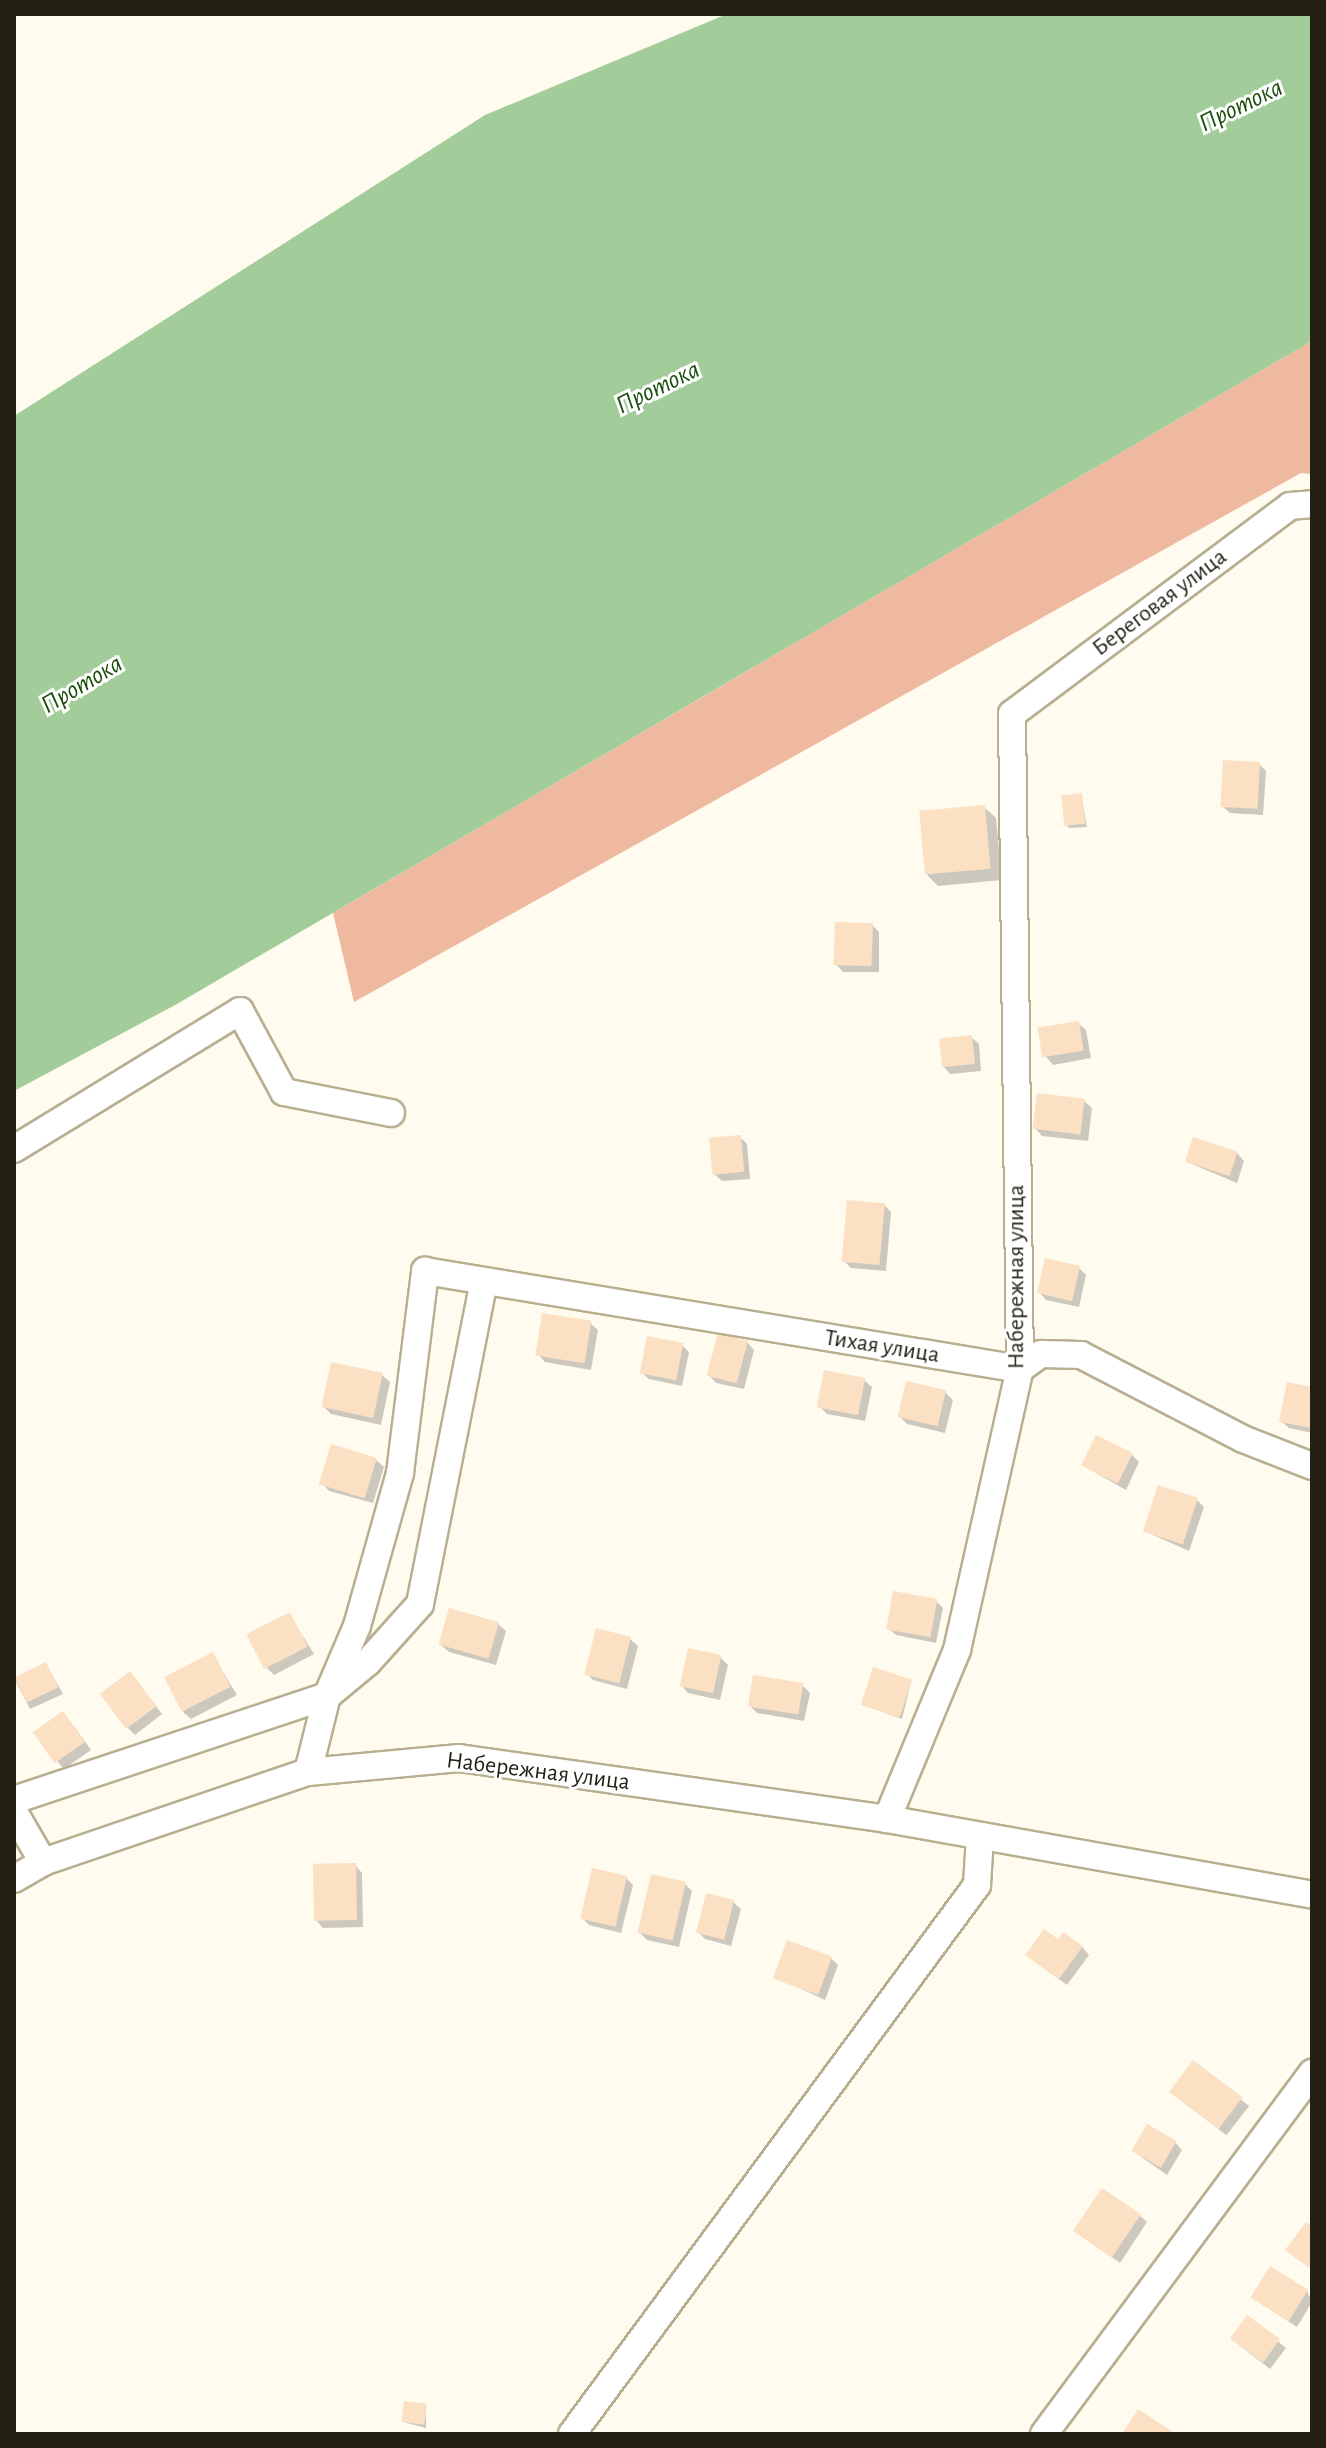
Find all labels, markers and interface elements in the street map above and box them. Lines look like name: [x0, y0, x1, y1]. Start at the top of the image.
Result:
water label: Протока: [1194, 72, 1288, 140]
water label: Протока: [611, 354, 705, 422]
street label: Береговая улица: [1087, 543, 1233, 663]
water label: Протока: [36, 649, 128, 721]
street label: Набережная улица: [1003, 1185, 1031, 1369]
street label: Тихая улица: [823, 1324, 941, 1370]
street label: Набережная улица: [445, 1746, 631, 1798]

